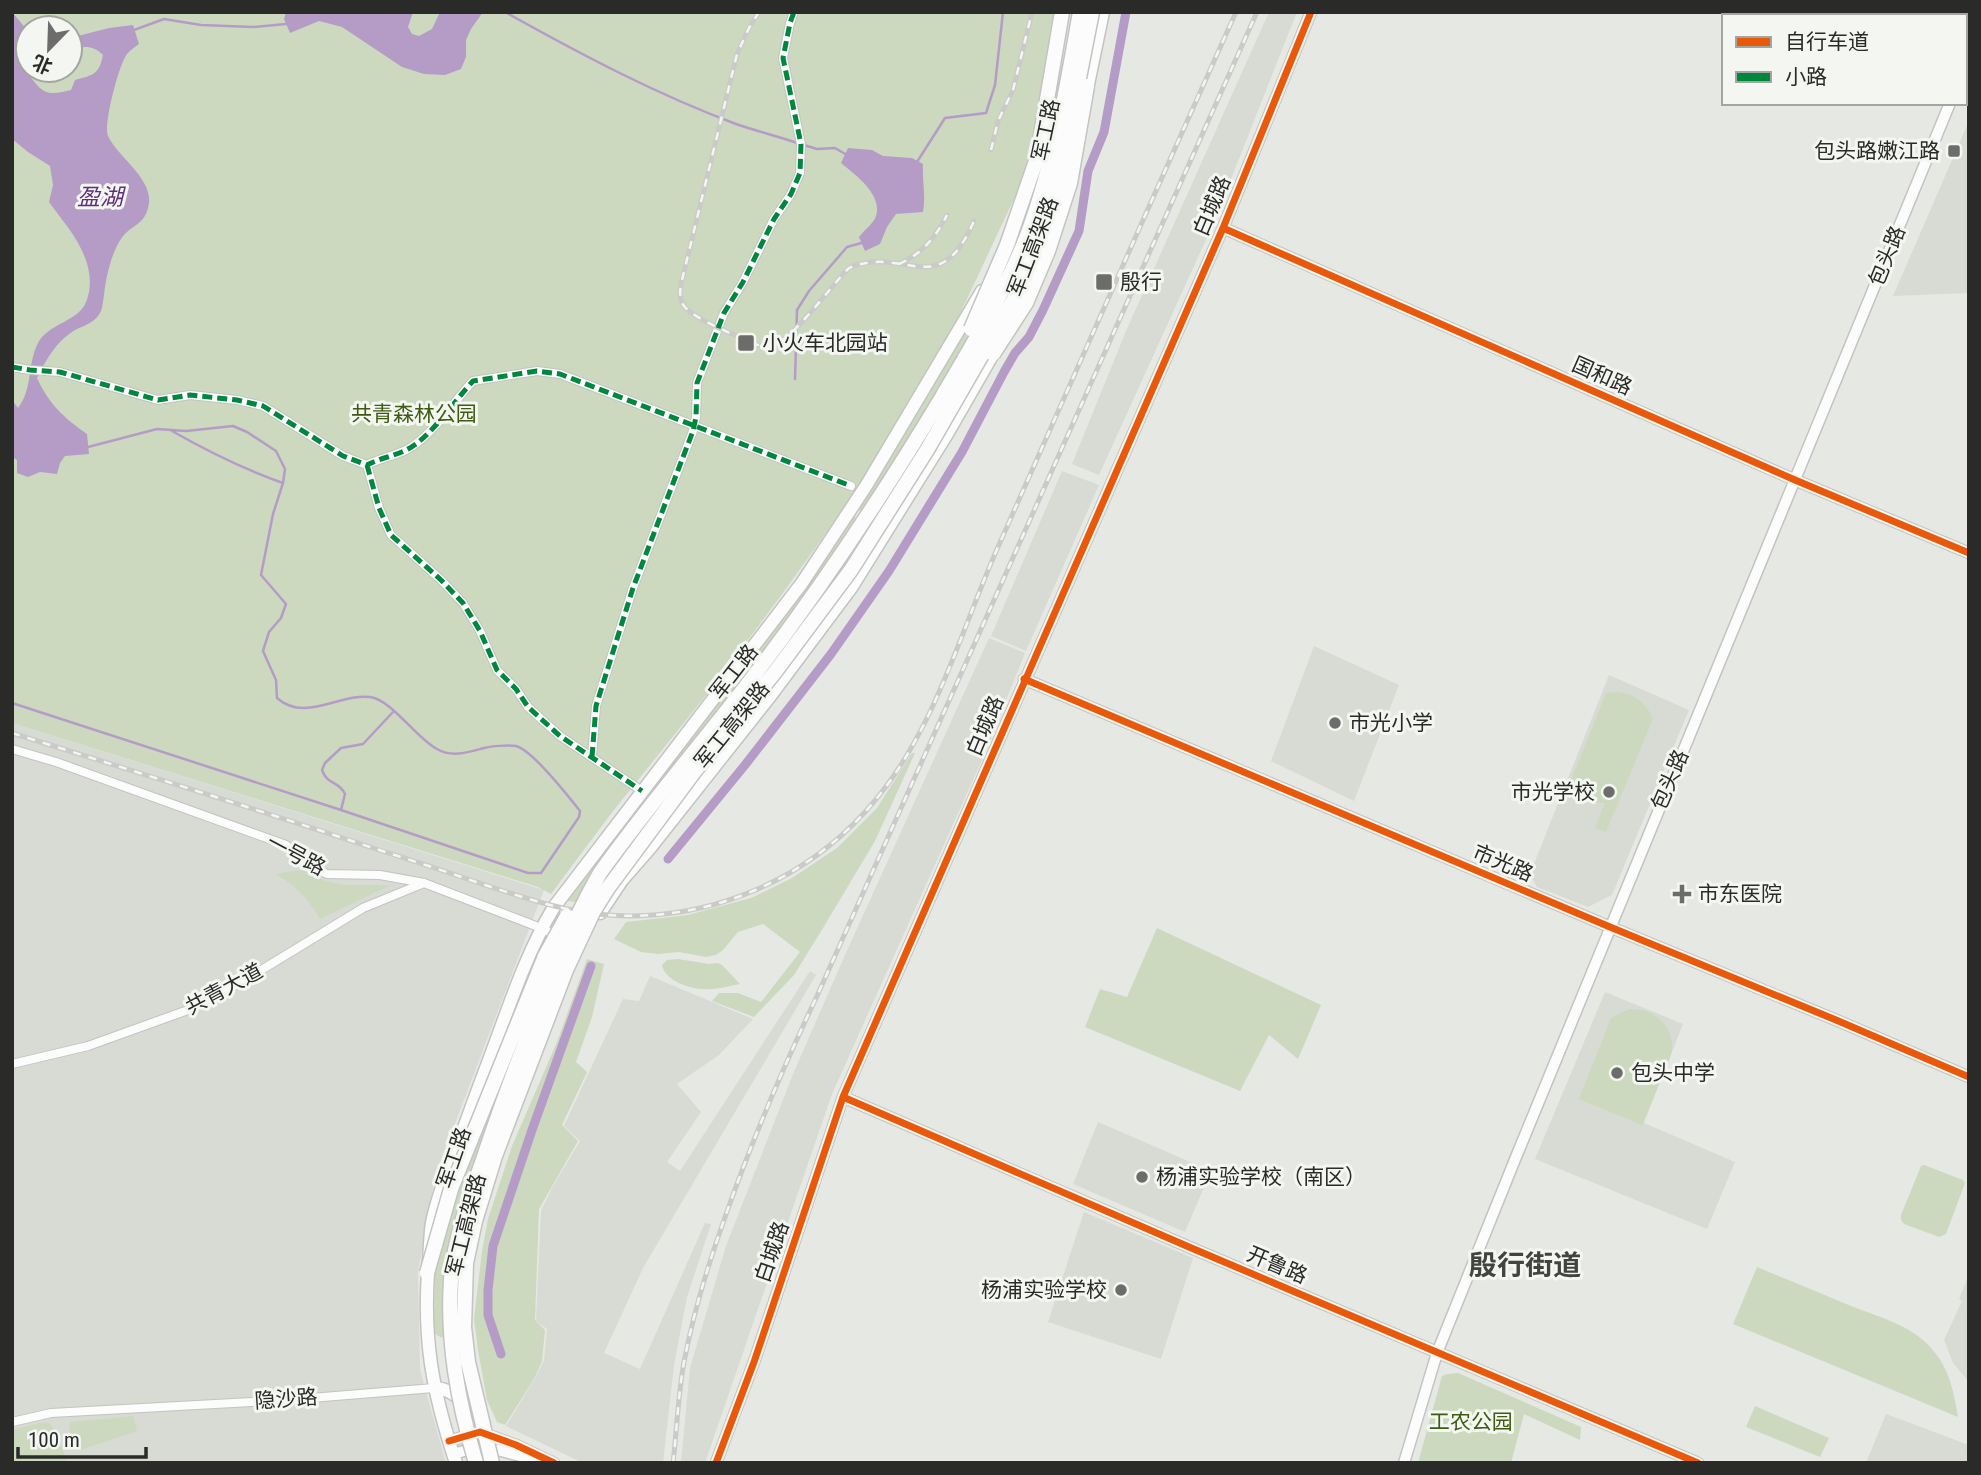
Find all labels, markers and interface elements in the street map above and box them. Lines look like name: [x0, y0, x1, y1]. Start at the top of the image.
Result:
north arrow: [14, 14, 84, 84]
legend: [1722, 14, 1967, 105]
text: 自行车道: [1785, 30, 1869, 54]
text: 北: [29, 50, 56, 78]
text: 小路: [1785, 65, 1827, 89]
street label: 军工路: [1028, 97, 1064, 163]
place label: 包头路嫩江路: [1814, 139, 1940, 163]
marker: 包头路嫩江路: [1946, 143, 1962, 159]
street label: 白城路: [1189, 172, 1235, 240]
water label: 盈湖: [77, 184, 126, 211]
street label: 军工高架路: [1003, 194, 1063, 300]
street label: 包头路: [1864, 222, 1910, 290]
place label: 殷行: [1120, 270, 1162, 294]
marker: 殷行: [1094, 272, 1114, 292]
place label: 小火车北园站: [762, 331, 888, 355]
marker: 小火车北园站: [736, 333, 756, 353]
street label: 国和路: [1568, 352, 1636, 400]
park label: 共青森林公园: [351, 402, 477, 426]
street label: 军工路: [705, 640, 763, 704]
street label: 军工高架路: [690, 677, 774, 773]
street label: 白城路: [962, 692, 1008, 760]
place label: 市光小学: [1349, 711, 1433, 735]
marker: 市光小学: [1327, 715, 1343, 731]
street label: 包头路: [1647, 746, 1693, 814]
place label: 市光学校: [1511, 780, 1595, 804]
marker: 市光学校: [1601, 784, 1617, 800]
street label: 一号路: [263, 830, 329, 880]
street label: 市光路: [1469, 840, 1537, 886]
place label: 市东医院: [1698, 882, 1782, 906]
marker: 市东医院: [1672, 884, 1692, 904]
street label: 共青大道: [181, 959, 267, 1019]
place label: 包头中学: [1631, 1061, 1715, 1085]
marker: 包头中学: [1609, 1065, 1625, 1081]
street label: 军工路: [432, 1124, 476, 1192]
place label: 杨浦实验学校（南区）: [1156, 1165, 1366, 1189]
marker: 杨浦实验学校（南区）: [1134, 1169, 1150, 1185]
street label: 军工高架路: [442, 1171, 490, 1279]
street label: 白城路: [750, 1218, 794, 1286]
street label: 开鲁路: [1243, 1242, 1311, 1288]
district label: 殷行街道: [1469, 1249, 1581, 1282]
place label: 杨浦实验学校: [981, 1278, 1107, 1302]
marker: 杨浦实验学校: [1113, 1282, 1129, 1298]
street label: 隐沙路: [254, 1385, 318, 1413]
park label: 工农公园: [1429, 1410, 1513, 1434]
scale bar: [18, 1416, 145, 1460]
text: 100 m: [28, 1428, 80, 1452]

